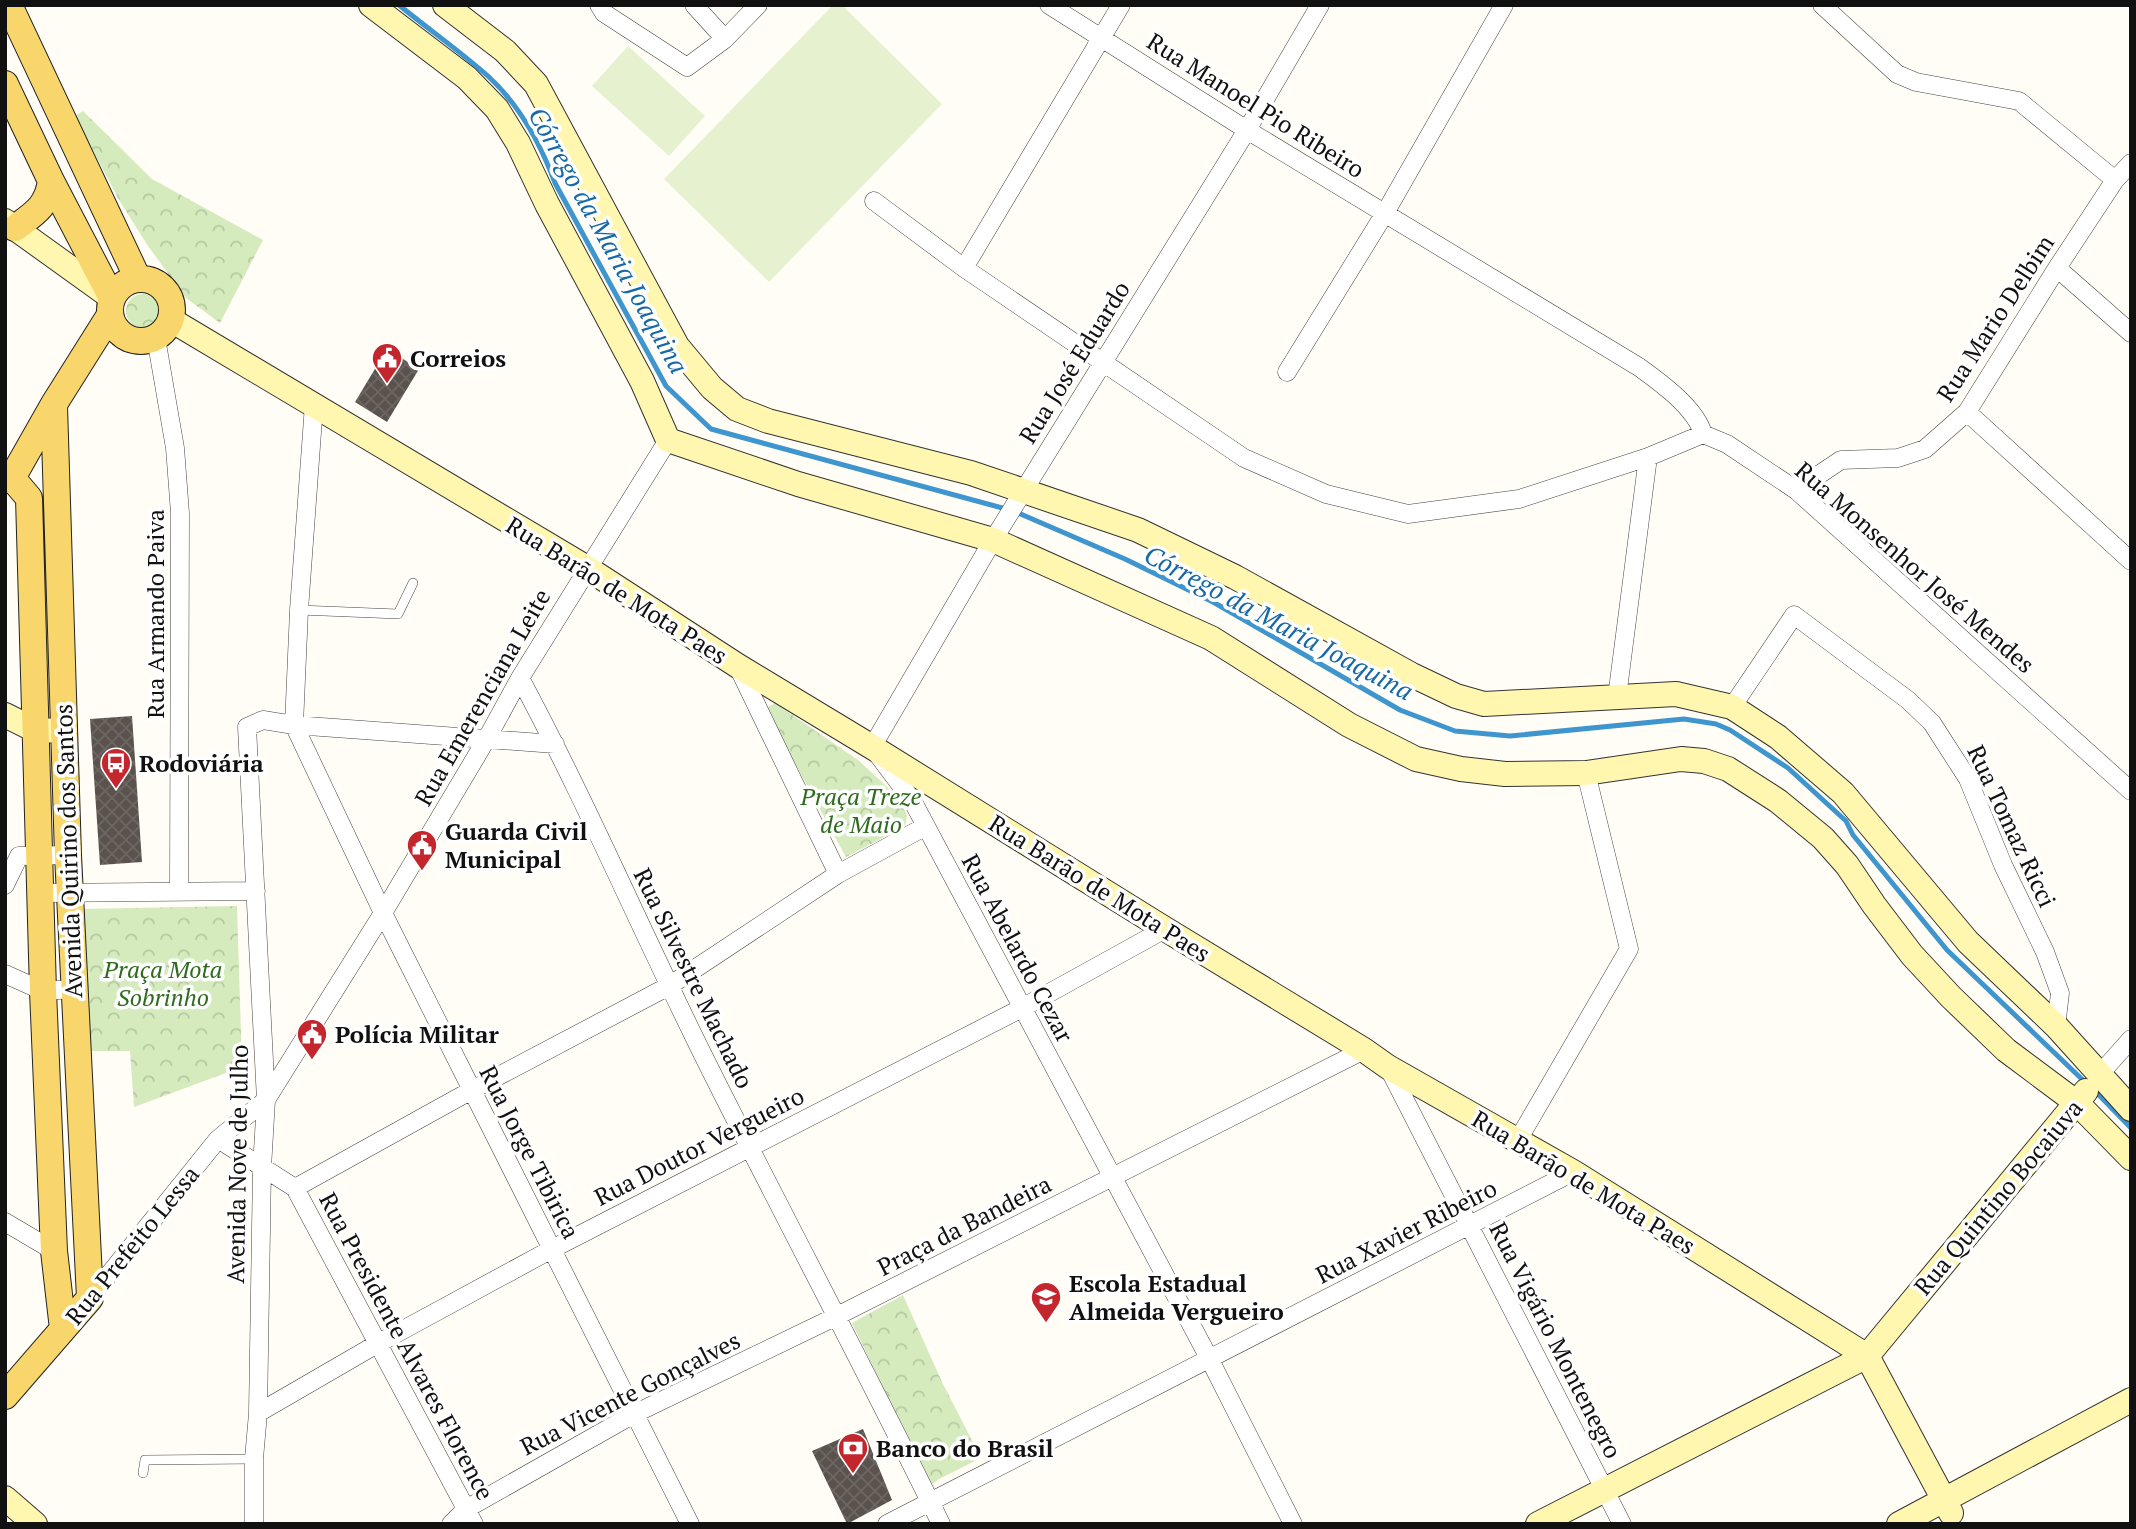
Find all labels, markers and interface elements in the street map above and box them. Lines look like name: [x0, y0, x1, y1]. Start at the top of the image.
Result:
street label: Rua Manoel Pio Ribeiro: [1141, 25, 1371, 185]
water label: Córrego da Maria Joaquina: [521, 101, 697, 379]
street label: Rua Mario Delbim: [1929, 228, 2061, 408]
street label: Rua José Eduardo: [1011, 275, 1137, 449]
public building icon: Correios: [370, 341, 404, 385]
place label: Correios: [410, 342, 506, 374]
street label: Rua Monsenhor José Mendes: [1789, 454, 2041, 680]
street label: Rua Armando Paiva: [139, 509, 171, 719]
street label: Rua Barão de Mota Paes: [500, 509, 734, 671]
water label: Córrego da Maria Joaquina: [1139, 537, 1419, 707]
street label: Rua Emerenciana Leite: [407, 583, 557, 811]
street label: Avenida Quirino dos Santos: [47, 703, 89, 999]
street label: Rua Tomaz Ricci: [1960, 740, 2064, 912]
bus stop icon: Rodoviária: [99, 746, 133, 790]
place label: Rodoviária: [139, 747, 264, 779]
park label: Praça Treze de Maio: [800, 780, 921, 840]
street label: Rua Barão de Mota Paes: [983, 807, 1217, 969]
place label: Guarda Civil Municipal: [445, 815, 587, 875]
public building icon: Guarda Civil Municipal: [405, 828, 439, 872]
street label: Rua Abelardo Cezar: [955, 848, 1082, 1048]
street label: Rua Silvestre Machado: [627, 862, 761, 1094]
park label: Praça Mota Sobrinho: [103, 953, 222, 1013]
public building icon: Polícia Militar: [295, 1017, 329, 1061]
place label: Polícia Militar: [335, 1018, 499, 1050]
street label: Avenida Nove de Julho: [219, 1044, 255, 1284]
street label: Rua Jorge Tibirica: [473, 1060, 587, 1244]
street label: Rua Doutor Vergueiro: [589, 1079, 809, 1213]
street label: Rua Quintino Bocaiuva: [1907, 1092, 2089, 1302]
street label: Rua Barão de Mota Paes: [1466, 1103, 1702, 1261]
street label: Rua Prefeito Lessa: [58, 1159, 206, 1331]
street label: Praça da Bandeira: [872, 1167, 1056, 1283]
street label: Rua Xavier Ribeiro: [1310, 1172, 1502, 1290]
street label: Rua Presidente Alvares Florence: [312, 1187, 502, 1505]
street label: Rua Vigário Montenegro: [1482, 1216, 1630, 1464]
place label: Escola Estadual Almeida Vergueiro: [1069, 1267, 1284, 1327]
school or university icon: Escola Estadual Almeida Vergueiro: [1029, 1280, 1063, 1324]
street label: Rua Vicente Gonçalves: [515, 1324, 745, 1462]
bank icon: Banco do Brasil: [836, 1431, 870, 1475]
place label: Banco do Brasil: [876, 1432, 1054, 1464]

